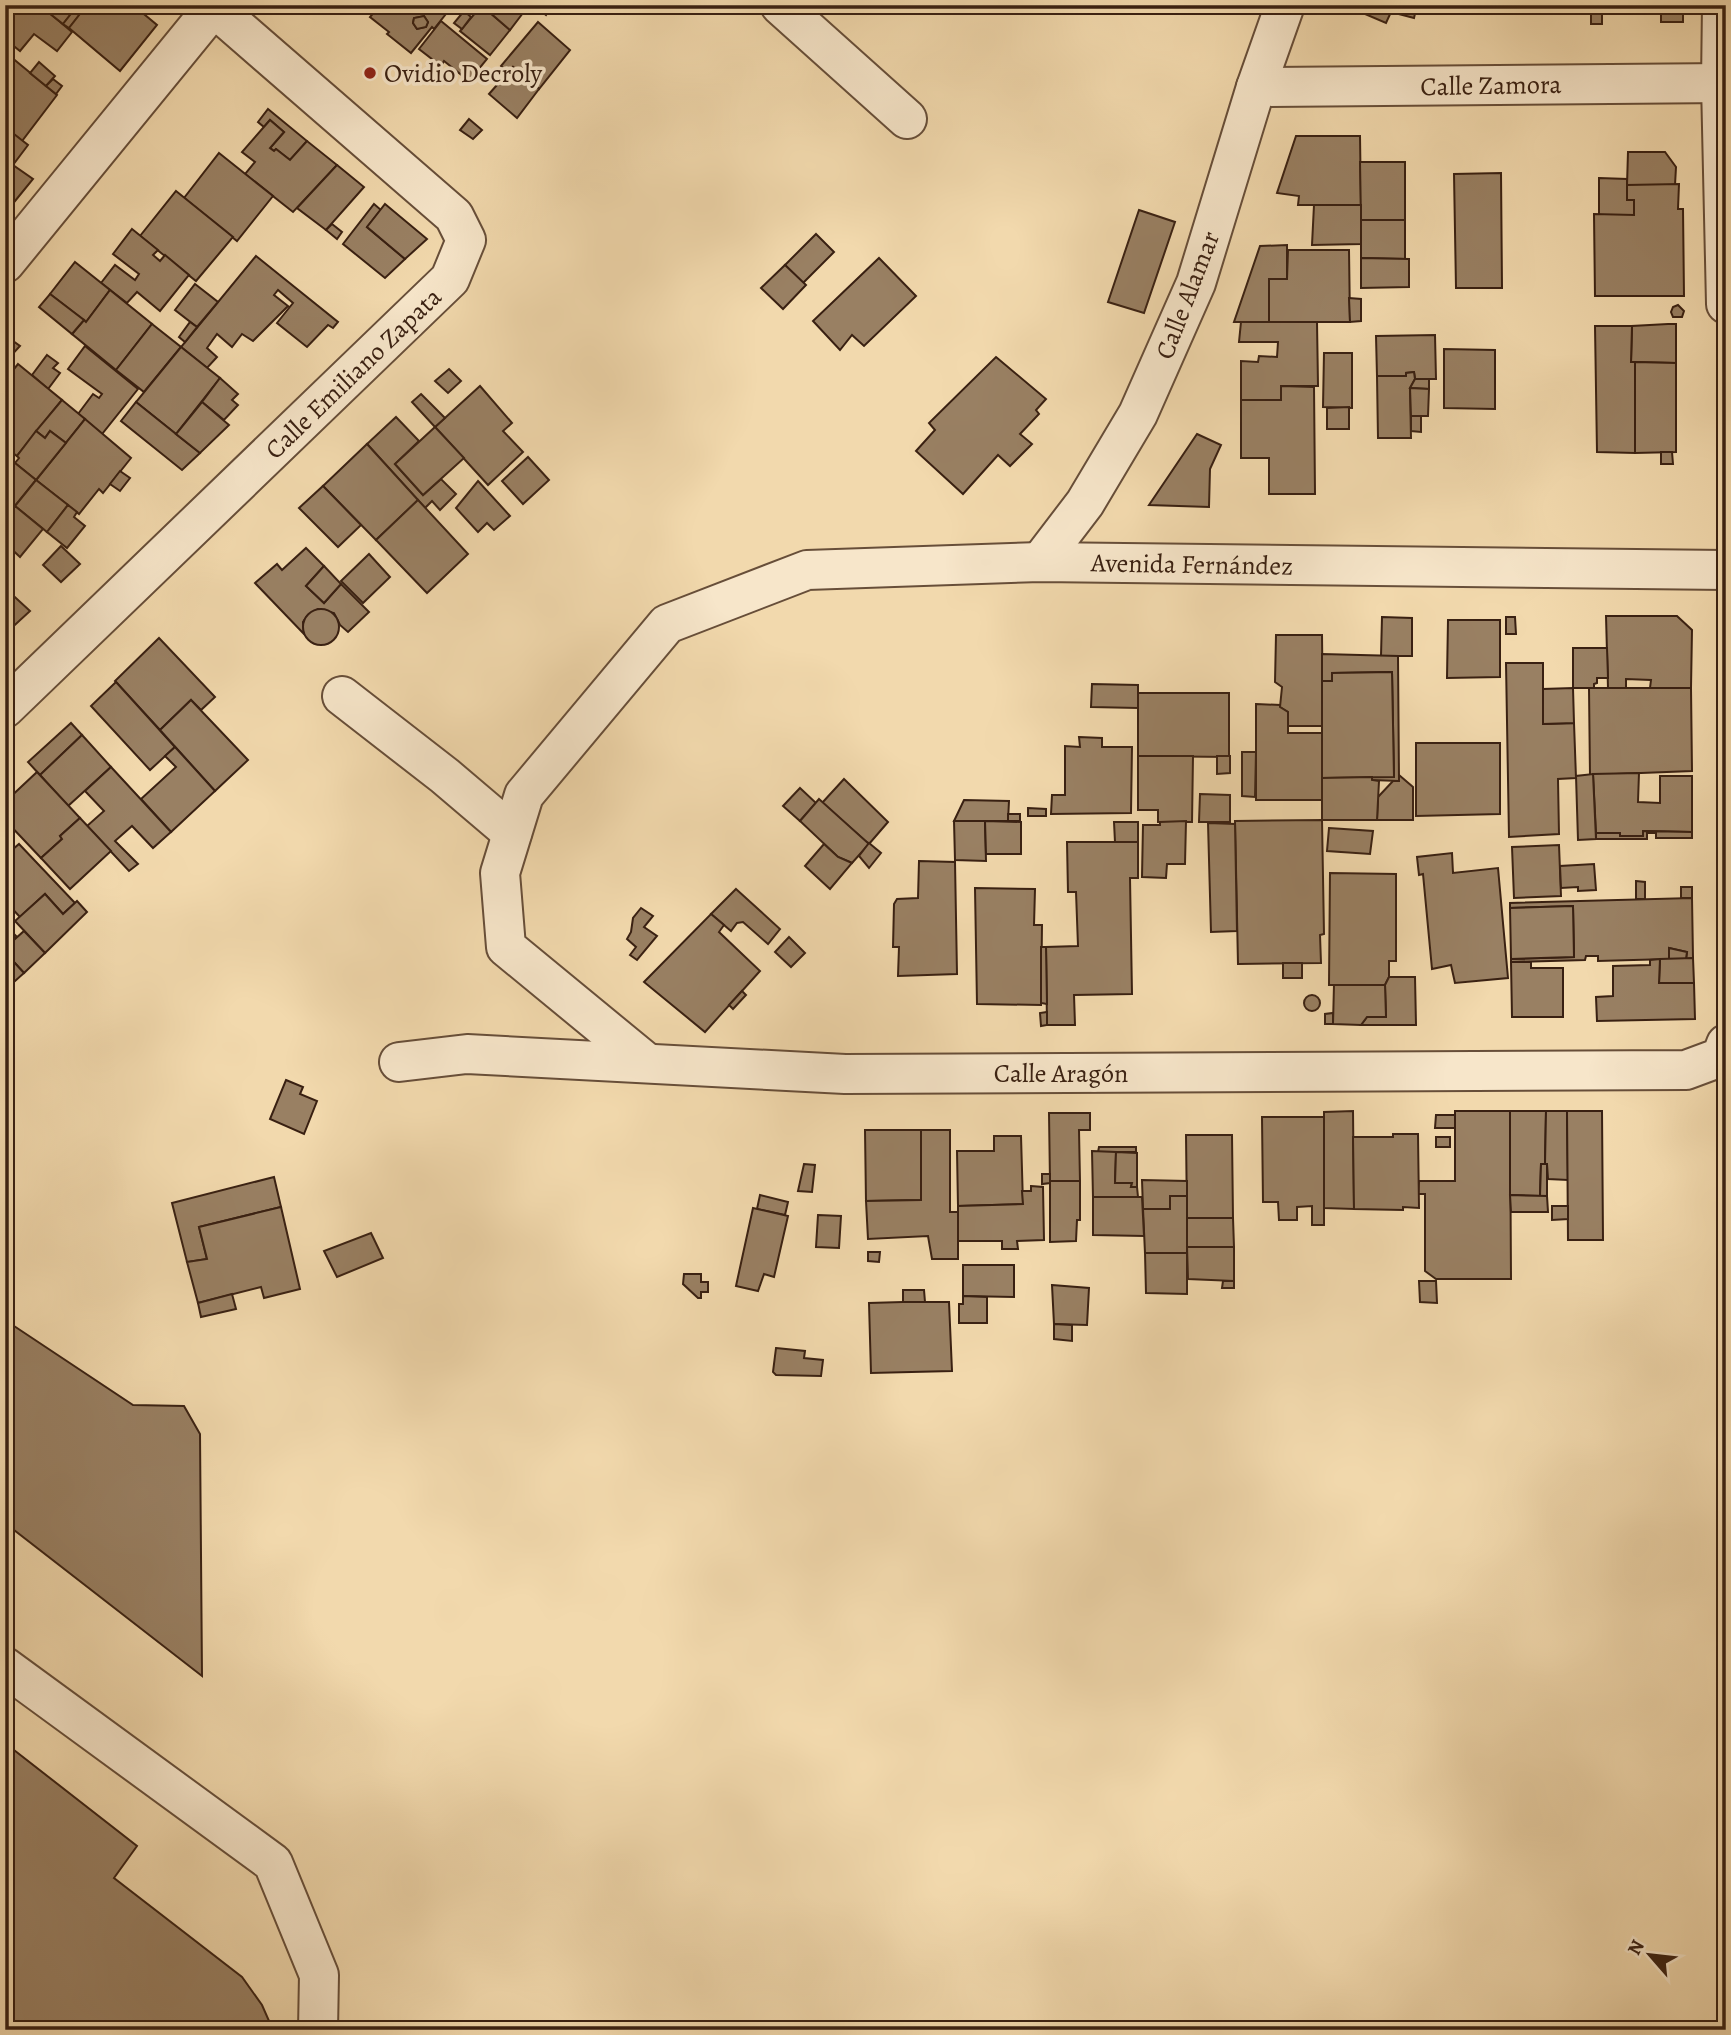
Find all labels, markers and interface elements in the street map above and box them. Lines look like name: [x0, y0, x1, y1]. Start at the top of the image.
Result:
place label: Ovidio Decroly: [384, 56, 542, 91]
marker: Ovidio Decroly: [362, 65, 378, 81]
street label: Calle Zamora: [1420, 67, 1562, 104]
street label: Calle Alamar: [1147, 226, 1228, 364]
street label: Calle Emiliano Zapata: [257, 280, 449, 467]
street label: Avenida Fernández: [1090, 545, 1293, 584]
street label: Calle Aragón: [994, 1056, 1128, 1091]
north arrow: [1616, 1920, 1686, 1990]
text: N: [1621, 1935, 1651, 1960]

